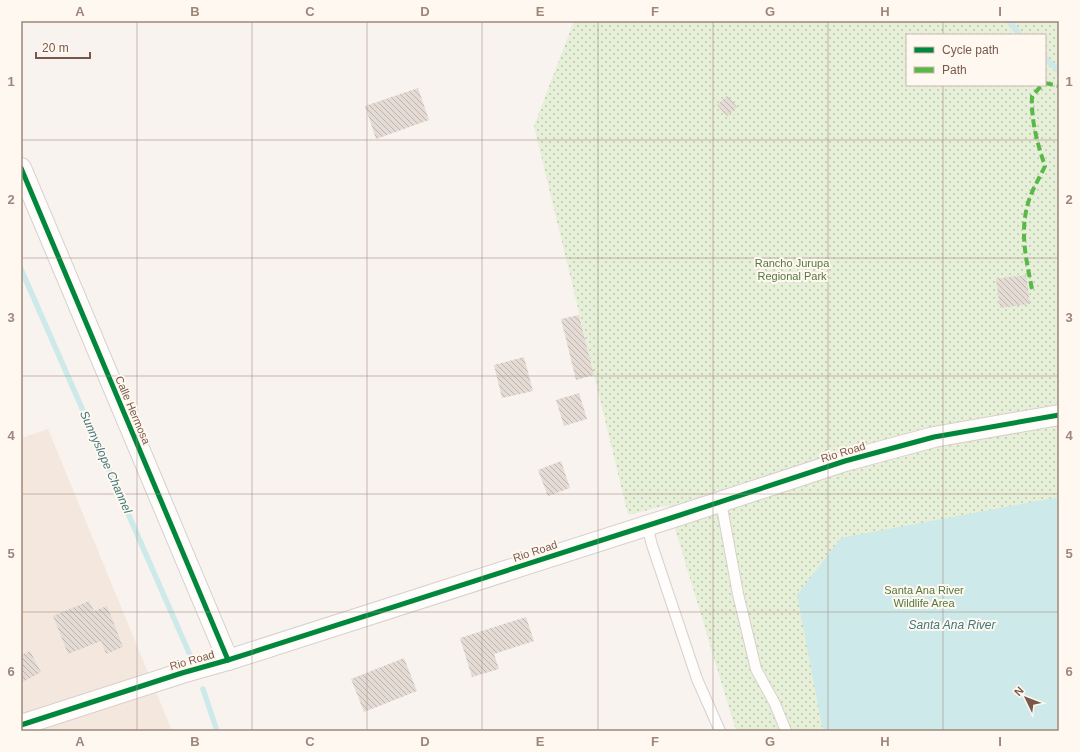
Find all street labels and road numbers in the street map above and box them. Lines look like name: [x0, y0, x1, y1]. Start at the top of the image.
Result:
street label: Calle Hermosa: [113, 374, 153, 447]
street label: Rio Road: [819, 440, 867, 464]
street label: Rio Road: [511, 538, 559, 564]
street label: Rio Road: [168, 648, 216, 672]

